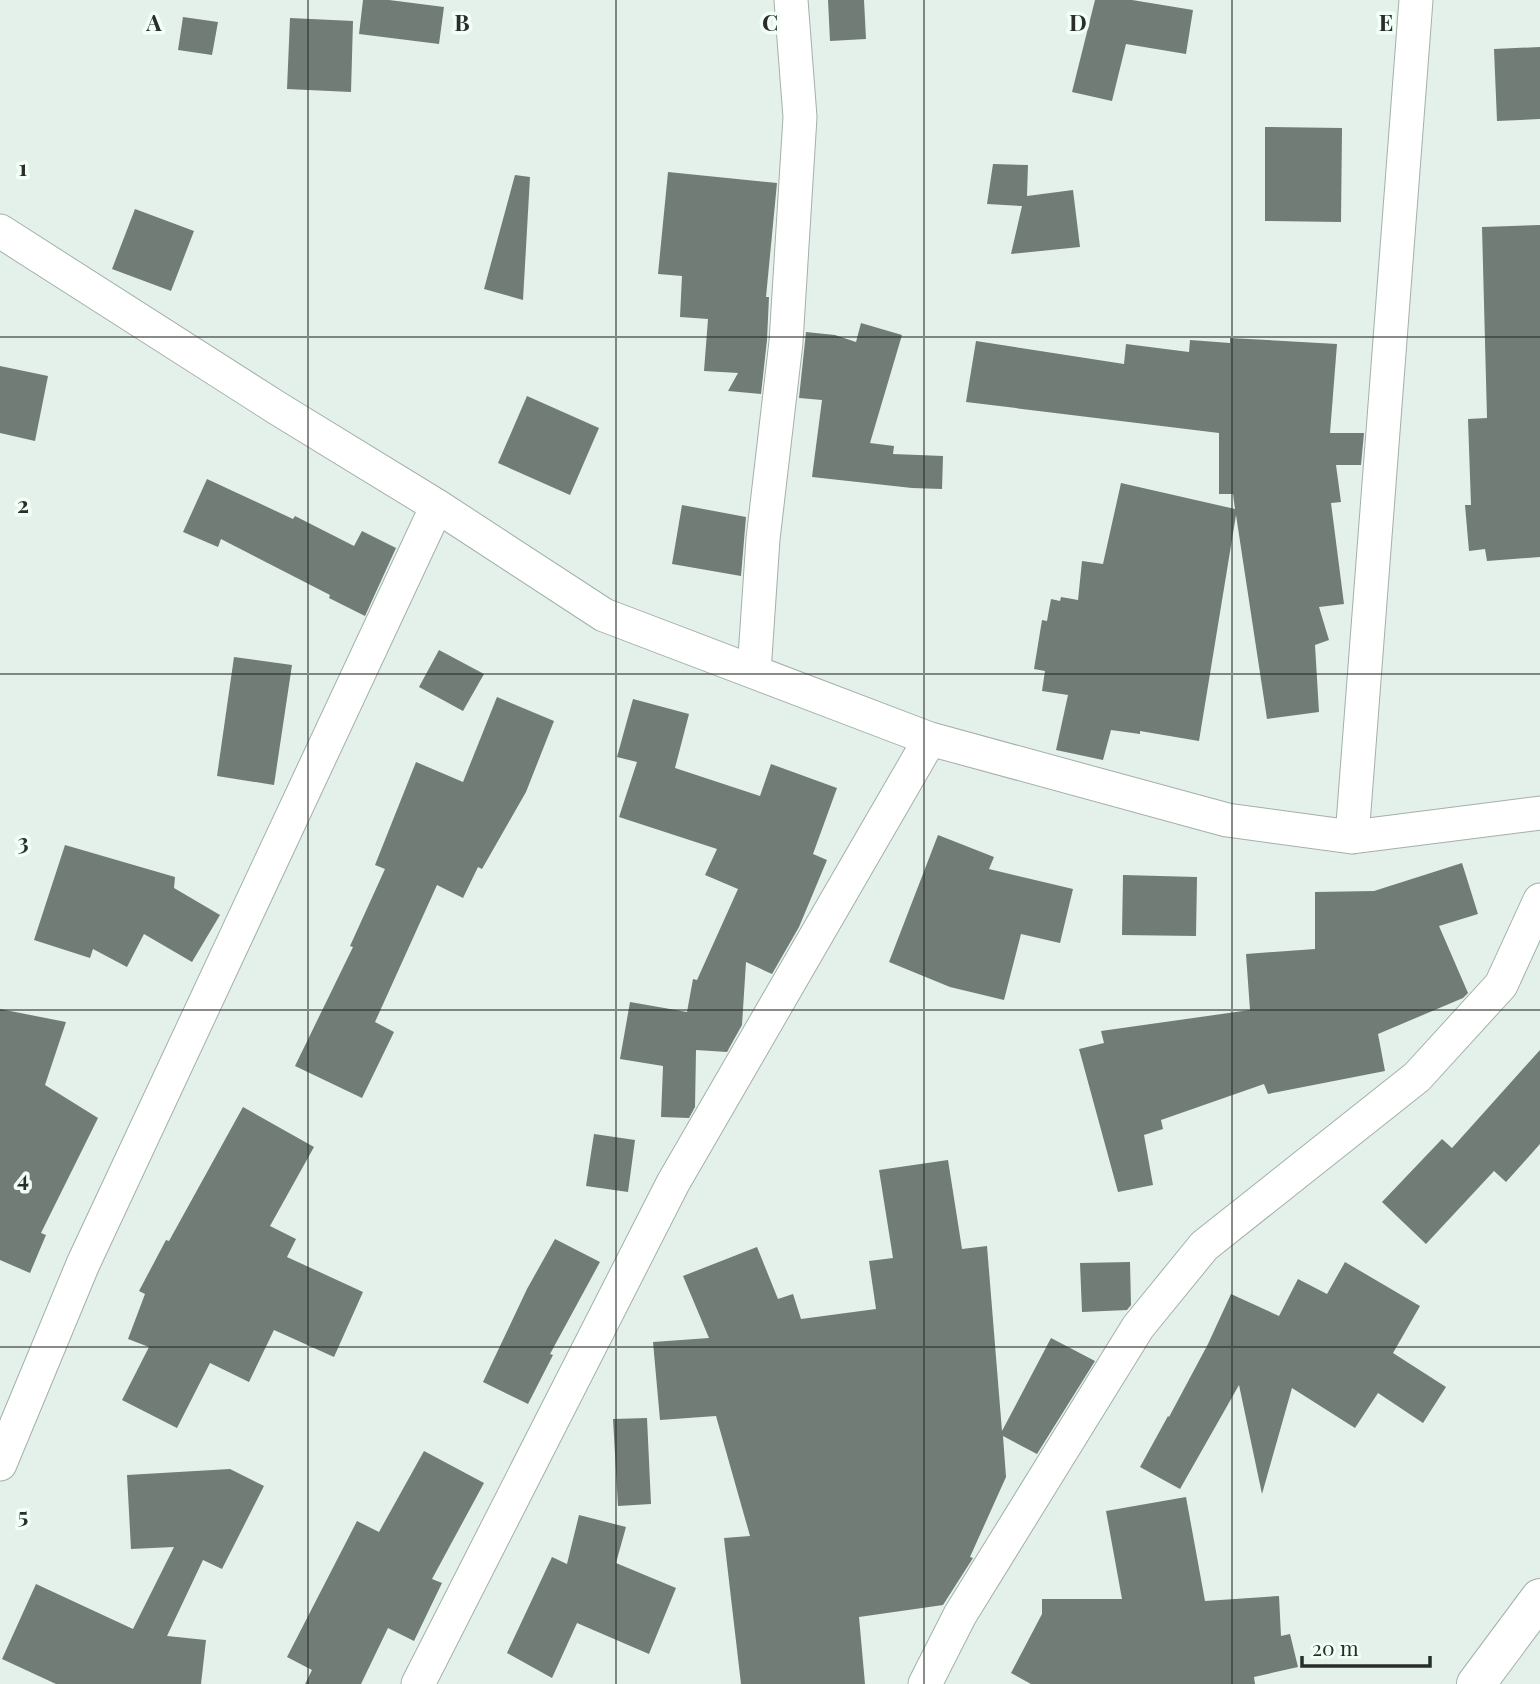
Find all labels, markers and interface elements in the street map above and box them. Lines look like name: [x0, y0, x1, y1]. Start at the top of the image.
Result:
text: A: [145, 6, 162, 37]
text: B: [454, 6, 470, 37]
text: C: [762, 6, 778, 37]
text: D: [1069, 6, 1087, 37]
text: E: [1379, 6, 1393, 37]
text: 1: [19, 151, 28, 182]
text: 2: [17, 488, 29, 519]
text: 3: [17, 825, 29, 856]
text: 4: [17, 1162, 29, 1193]
text: 5: [18, 1499, 28, 1530]
scale bar: [1302, 1624, 1430, 1668]
text: 20 m: [1312, 1633, 1359, 1661]

